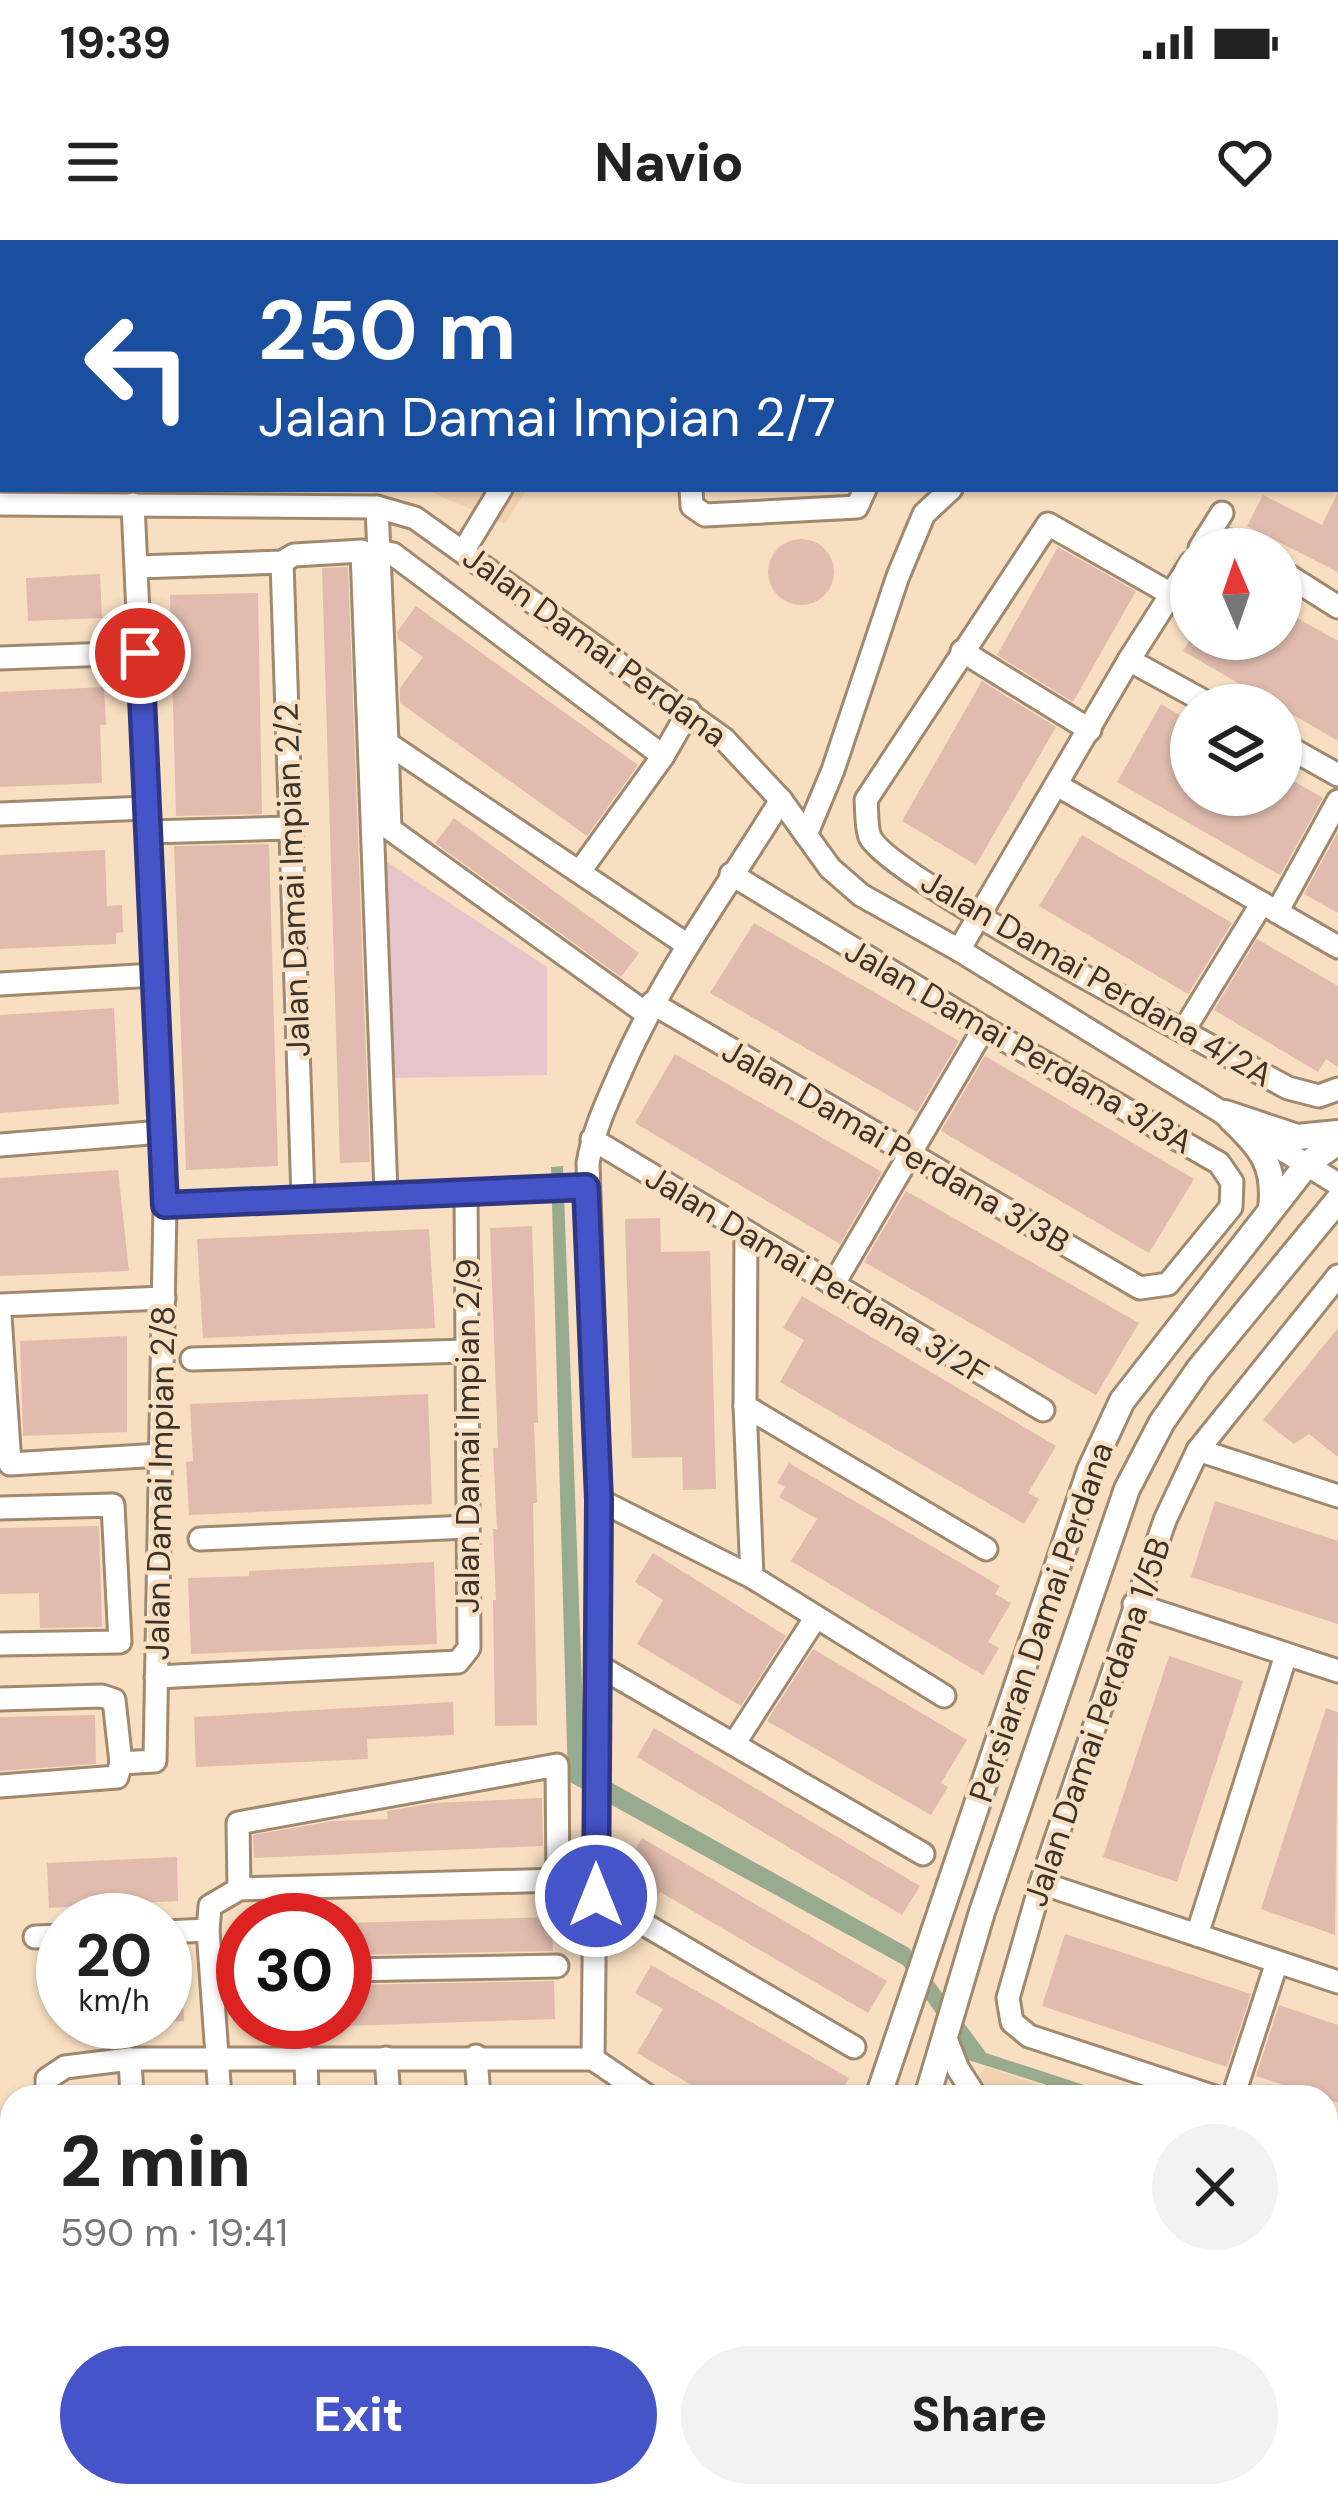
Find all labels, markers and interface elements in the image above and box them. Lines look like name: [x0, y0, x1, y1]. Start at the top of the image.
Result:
text: 19:39: [60, 13, 171, 72]
text: Navio: [594, 127, 744, 198]
icon: menu: [60, 129, 126, 195]
icon: heart: [1212, 129, 1278, 195]
text: 250 m: [258, 276, 517, 385]
icon: left: [60, 288, 216, 444]
text: Jalan Damai Impian 2/7: [258, 382, 836, 453]
north arrow: [1170, 528, 1302, 660]
map controls: [1170, 528, 1302, 816]
street label: Jalan Damai Perdana: [454, 536, 736, 756]
pin: [89, 602, 191, 704]
icon: arrive: [107, 620, 173, 686]
button: layers: [1170, 684, 1302, 816]
street label: Jalan Damai Impian 2/2: [264, 702, 320, 1058]
street label: Jalan Damai Perdana 4/2A: [914, 860, 1280, 1096]
street label: Jalan Damai Perdana 3/3A: [837, 929, 1201, 1163]
street label: Jalan Damai Perdana 3/3B: [715, 1029, 1077, 1263]
street label: Jalan Damai Perdana 3/2F: [638, 1155, 996, 1395]
street label: Jalan Damai Impian 2/9: [446, 1259, 489, 1613]
street label: Jalan Damai Impian 2/8: [135, 1305, 185, 1661]
street label: Persiaran Damai Perdana: [959, 1436, 1123, 1808]
street label: Jalan Damai Perdana 1/5B: [1014, 1532, 1180, 1912]
position arrow: [533, 1833, 659, 1959]
speed limit sign: 30: [216, 1893, 372, 2049]
text: 20: [76, 1916, 152, 1995]
text: km/h: [79, 1981, 149, 2020]
text: 2 min: [60, 2115, 251, 2208]
button: close: [1152, 2124, 1278, 2250]
text: 590 m · 19:41: [60, 2207, 288, 2258]
button: Exit: [60, 2346, 657, 2484]
button: Share: [681, 2346, 1278, 2484]

